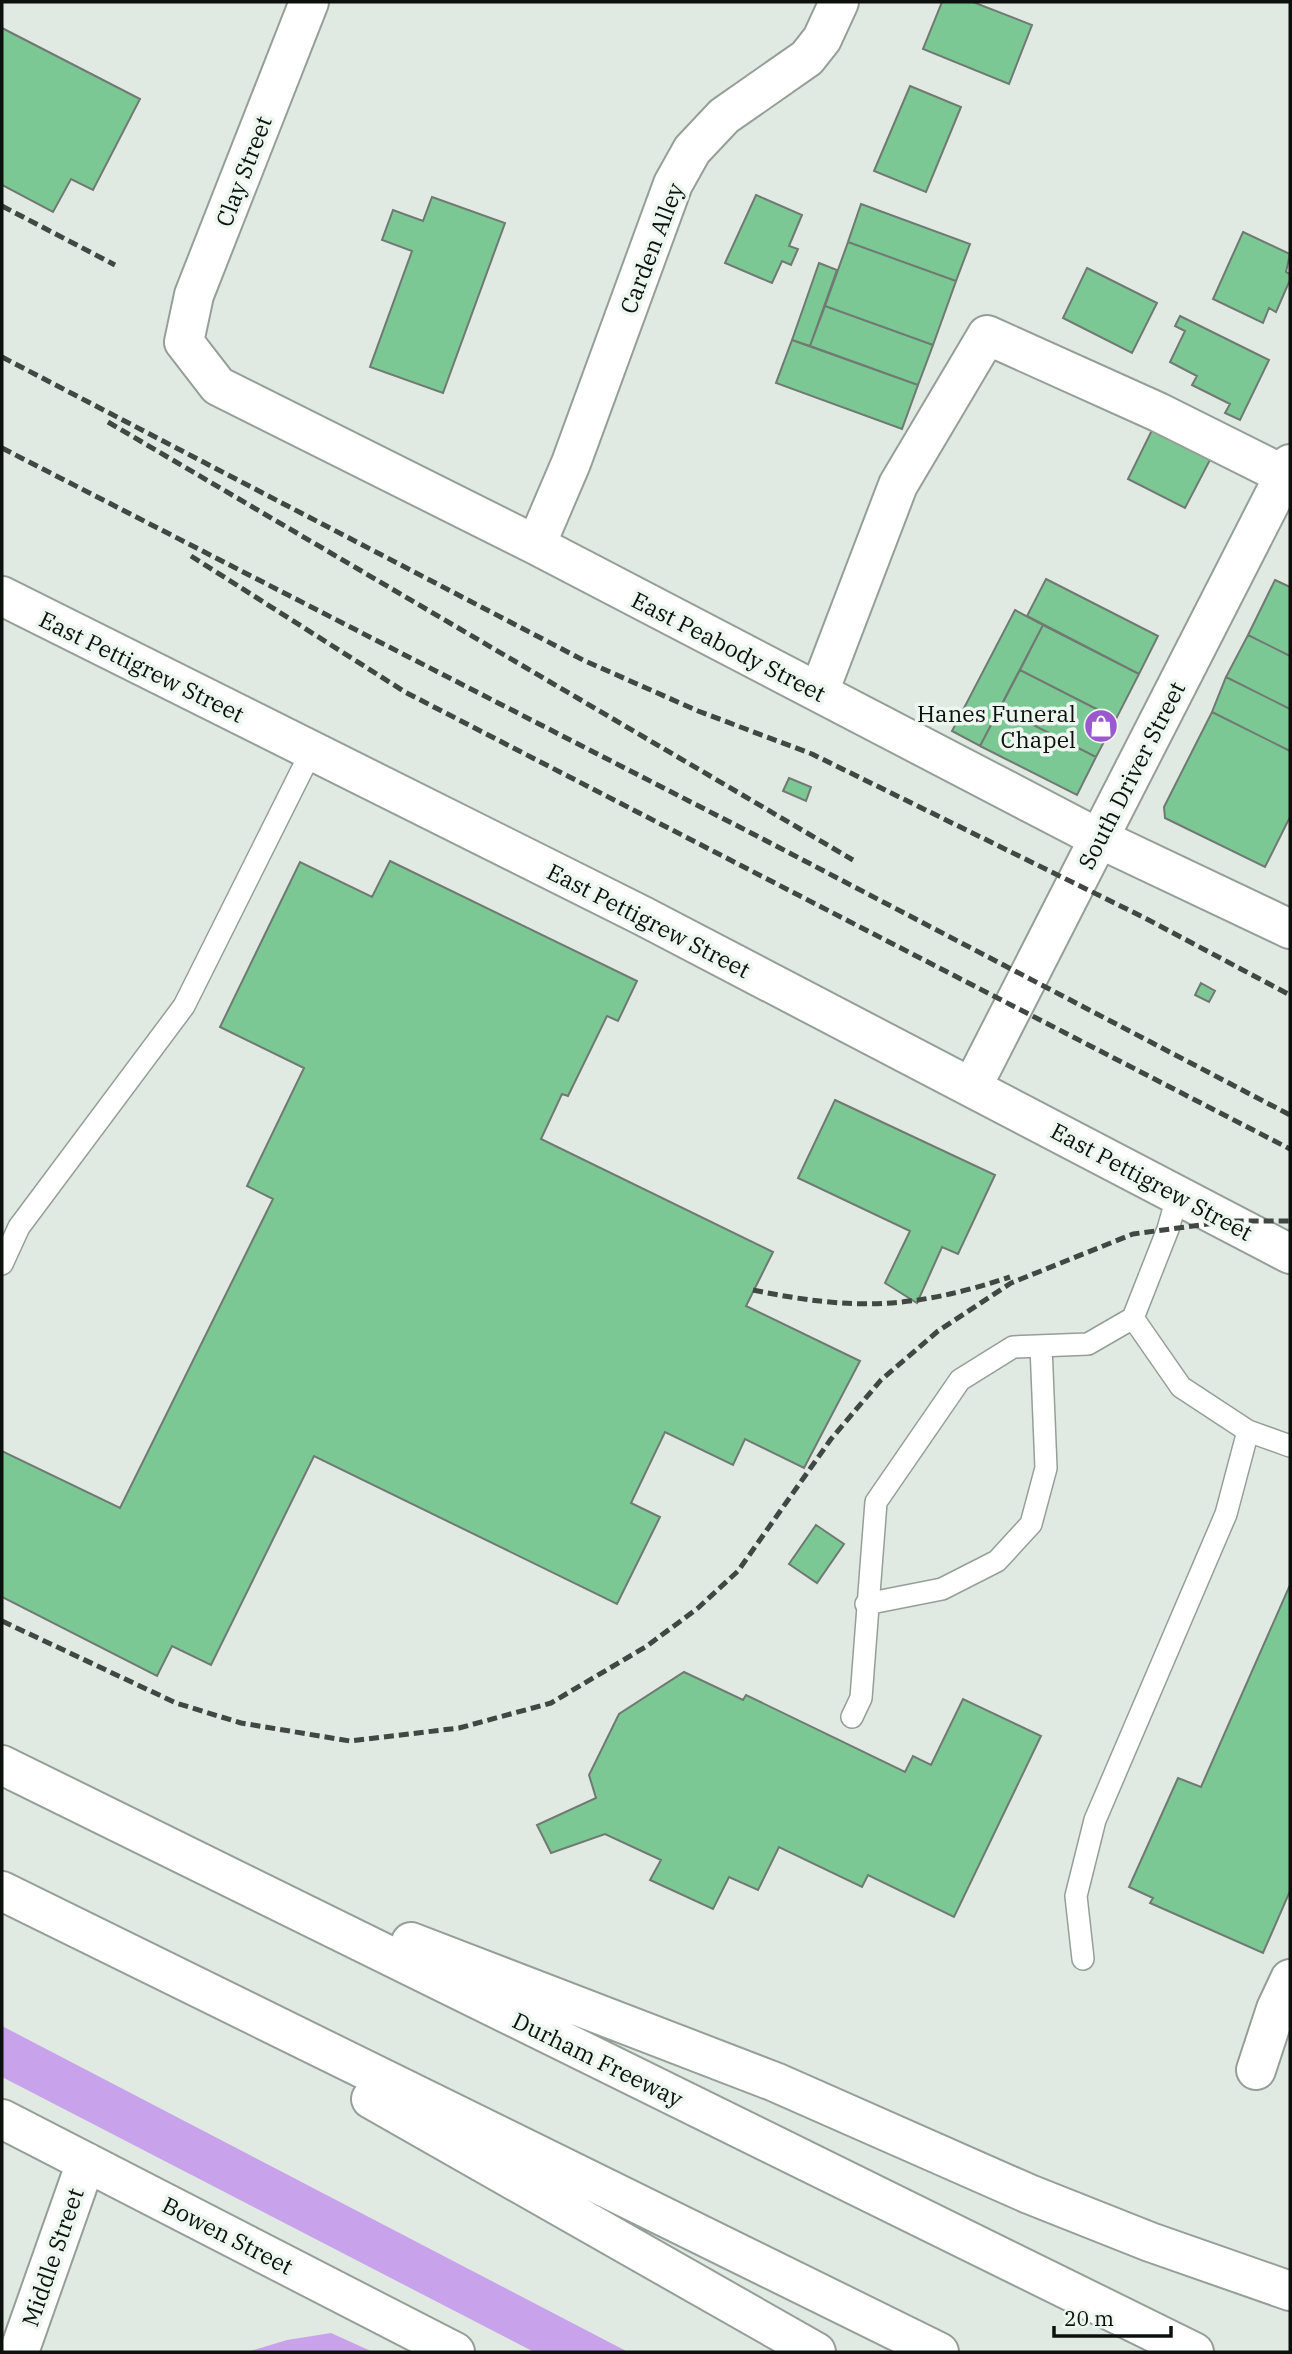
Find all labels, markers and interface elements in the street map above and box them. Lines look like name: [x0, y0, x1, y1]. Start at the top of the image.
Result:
street label: Clay Street: [208, 111, 278, 231]
street label: Carden Alley: [612, 178, 690, 318]
street label: East Peabody Street: [627, 584, 831, 708]
street label: East Pettigrew Street: [35, 603, 249, 729]
street label: South Driver Street: [1071, 676, 1191, 874]
place label: Hanes Funeral Chapel: [917, 698, 1076, 754]
shop icon: Hanes Funeral Chapel: [1082, 707, 1120, 745]
street label: East Pettigrew Street: [542, 856, 756, 984]
street label: East Pettigrew Street: [1046, 1115, 1258, 1247]
street label: Durham Freeway: [508, 2005, 689, 2114]
street label: Middle Street: [14, 2184, 90, 2330]
street label: Bowen Street: [158, 2189, 298, 2281]
scale bar: [1054, 2294, 1171, 2338]
text: 20 m: [1064, 2304, 1114, 2332]

